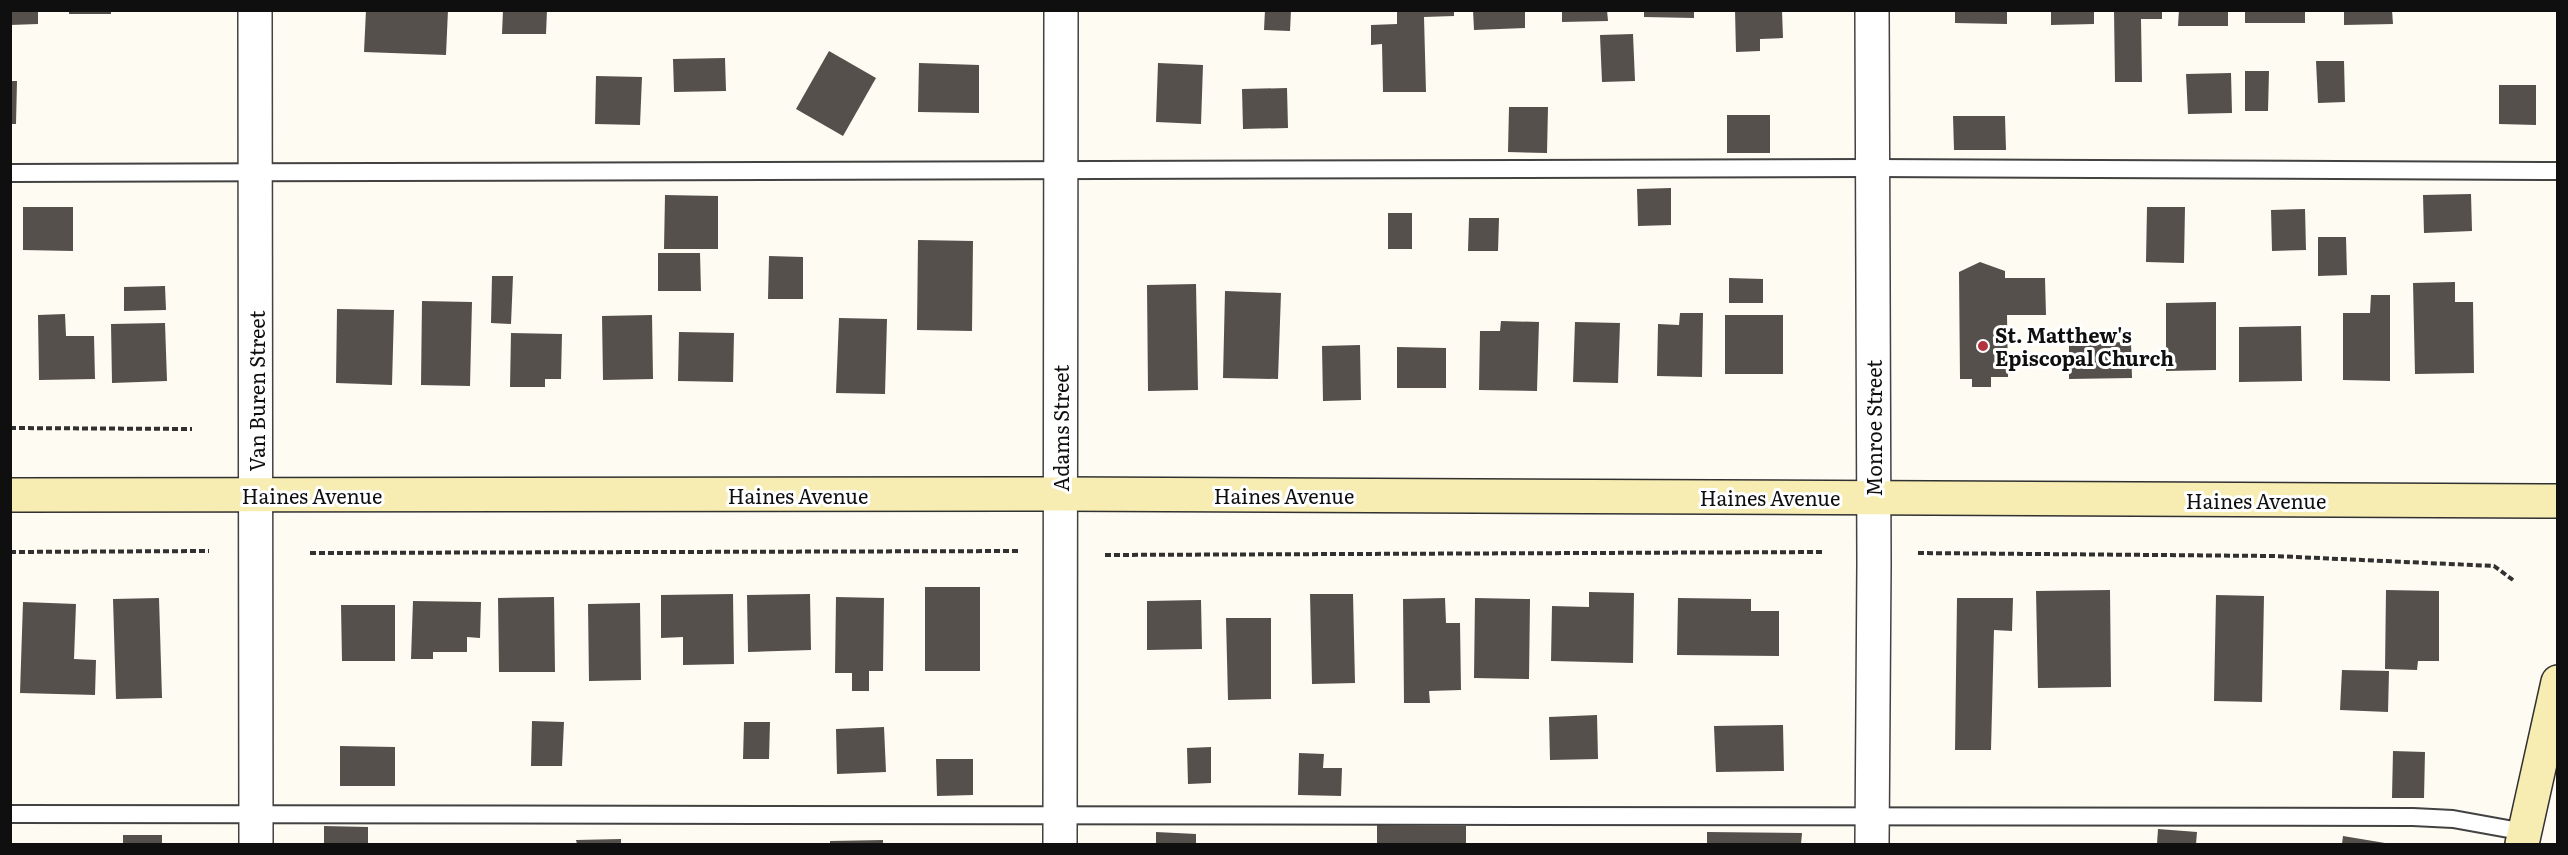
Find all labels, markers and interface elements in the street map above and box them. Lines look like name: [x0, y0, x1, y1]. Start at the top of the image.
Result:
street label: Van Buren Street: [241, 311, 271, 471]
place label: St. Matthew's Episcopal Church: [1995, 319, 2174, 372]
marker: St. Matthew's Episcopal Church: [1976, 339, 1990, 353]
street label: Monroe Street: [1858, 360, 1888, 496]
street label: Adams Street: [1045, 365, 1075, 491]
street label: Haines Avenue: [242, 480, 382, 510]
street label: Haines Avenue: [728, 480, 868, 510]
street label: Haines Avenue: [1214, 480, 1354, 510]
street label: Haines Avenue: [1700, 482, 1840, 512]
street label: Haines Avenue: [2186, 485, 2326, 515]

